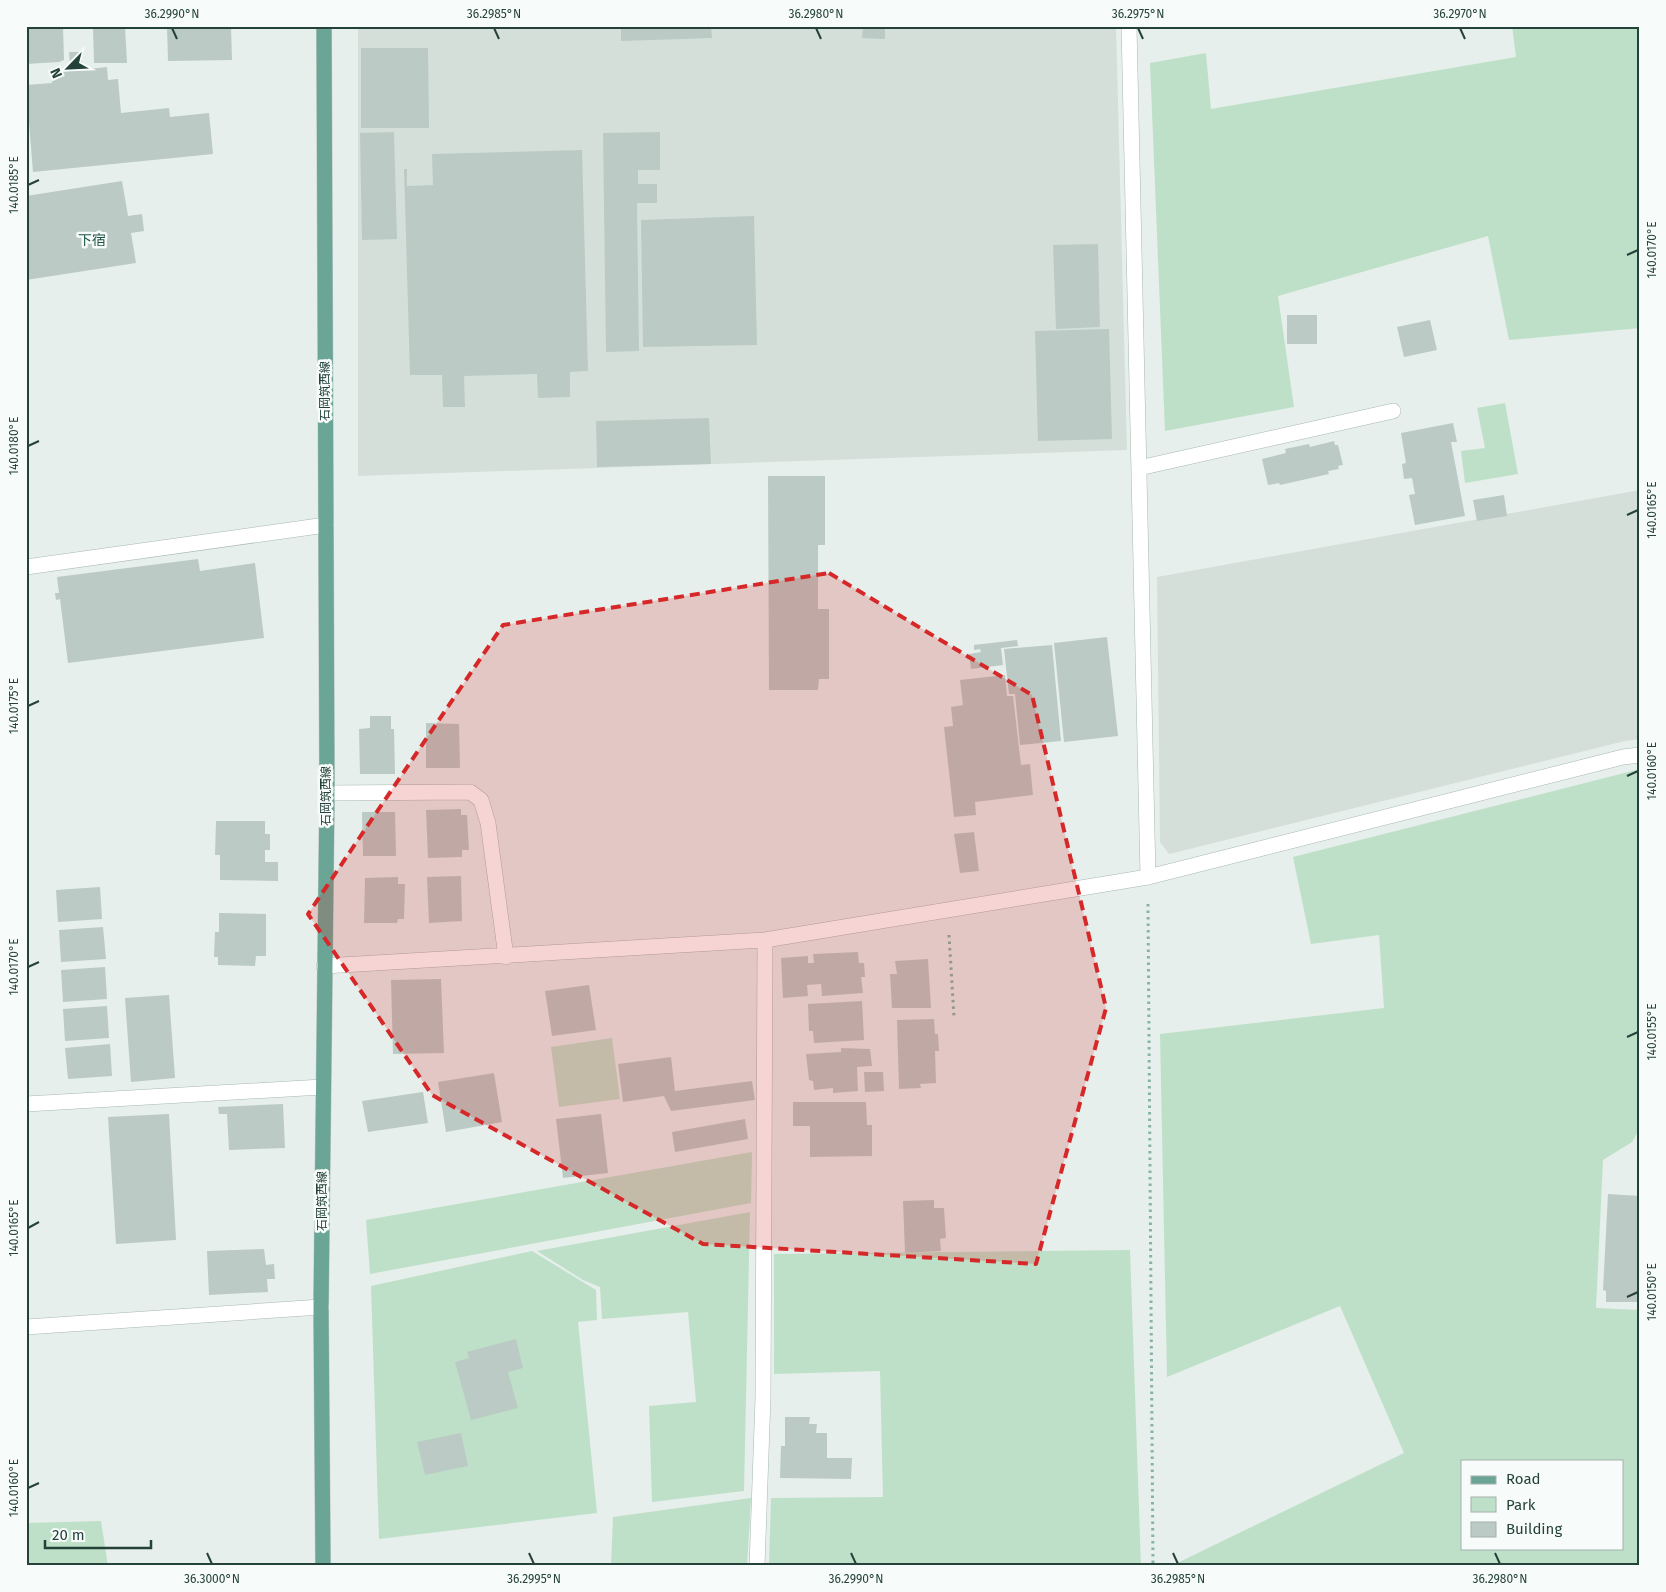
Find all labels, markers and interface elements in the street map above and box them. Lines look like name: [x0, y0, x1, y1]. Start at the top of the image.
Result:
text: 36.2990°N: [145, 7, 199, 21]
text: 36.2985°N: [467, 7, 521, 21]
text: 36.2980°N: [788, 7, 844, 21]
text: 36.2975°N: [1112, 7, 1164, 21]
text: 36.2970°N: [1433, 7, 1487, 21]
north arrow: [42, 42, 92, 92]
text: N: [47, 65, 66, 81]
text: 140.0185°E: [7, 156, 21, 214]
text: 140.0170°E: [1645, 221, 1659, 279]
district label: 下宿: [78, 232, 106, 249]
street label: 石岡筑西線: [318, 361, 332, 421]
text: 140.0180°E: [7, 417, 21, 475]
text: 140.0165°E: [1645, 481, 1659, 539]
text: 140.0175°E: [7, 678, 21, 734]
text: 140.0160°E: [1645, 742, 1659, 800]
street label: 石岡筑西線: [319, 766, 333, 826]
text: 140.0170°E: [7, 938, 21, 996]
text: 140.0155°E: [1645, 1003, 1659, 1061]
street label: 石岡筑西線: [315, 1171, 329, 1231]
text: 140.0165°E: [7, 1199, 21, 1257]
text: 140.0150°E: [1645, 1263, 1659, 1321]
text: 140.0160°E: [7, 1459, 21, 1517]
legend: [1461, 1460, 1624, 1550]
text: Road: [1506, 1470, 1541, 1488]
text: Park: [1506, 1496, 1536, 1514]
scale bar: [45, 1517, 151, 1549]
text: Building: [1506, 1520, 1562, 1538]
text: 20 m: [52, 1526, 85, 1544]
text: 36.3000°N: [184, 1572, 240, 1586]
text: 36.2995°N: [507, 1572, 561, 1586]
text: 36.2990°N: [829, 1572, 883, 1586]
text: 36.2985°N: [1151, 1572, 1205, 1586]
text: 36.2980°N: [1472, 1572, 1528, 1586]

